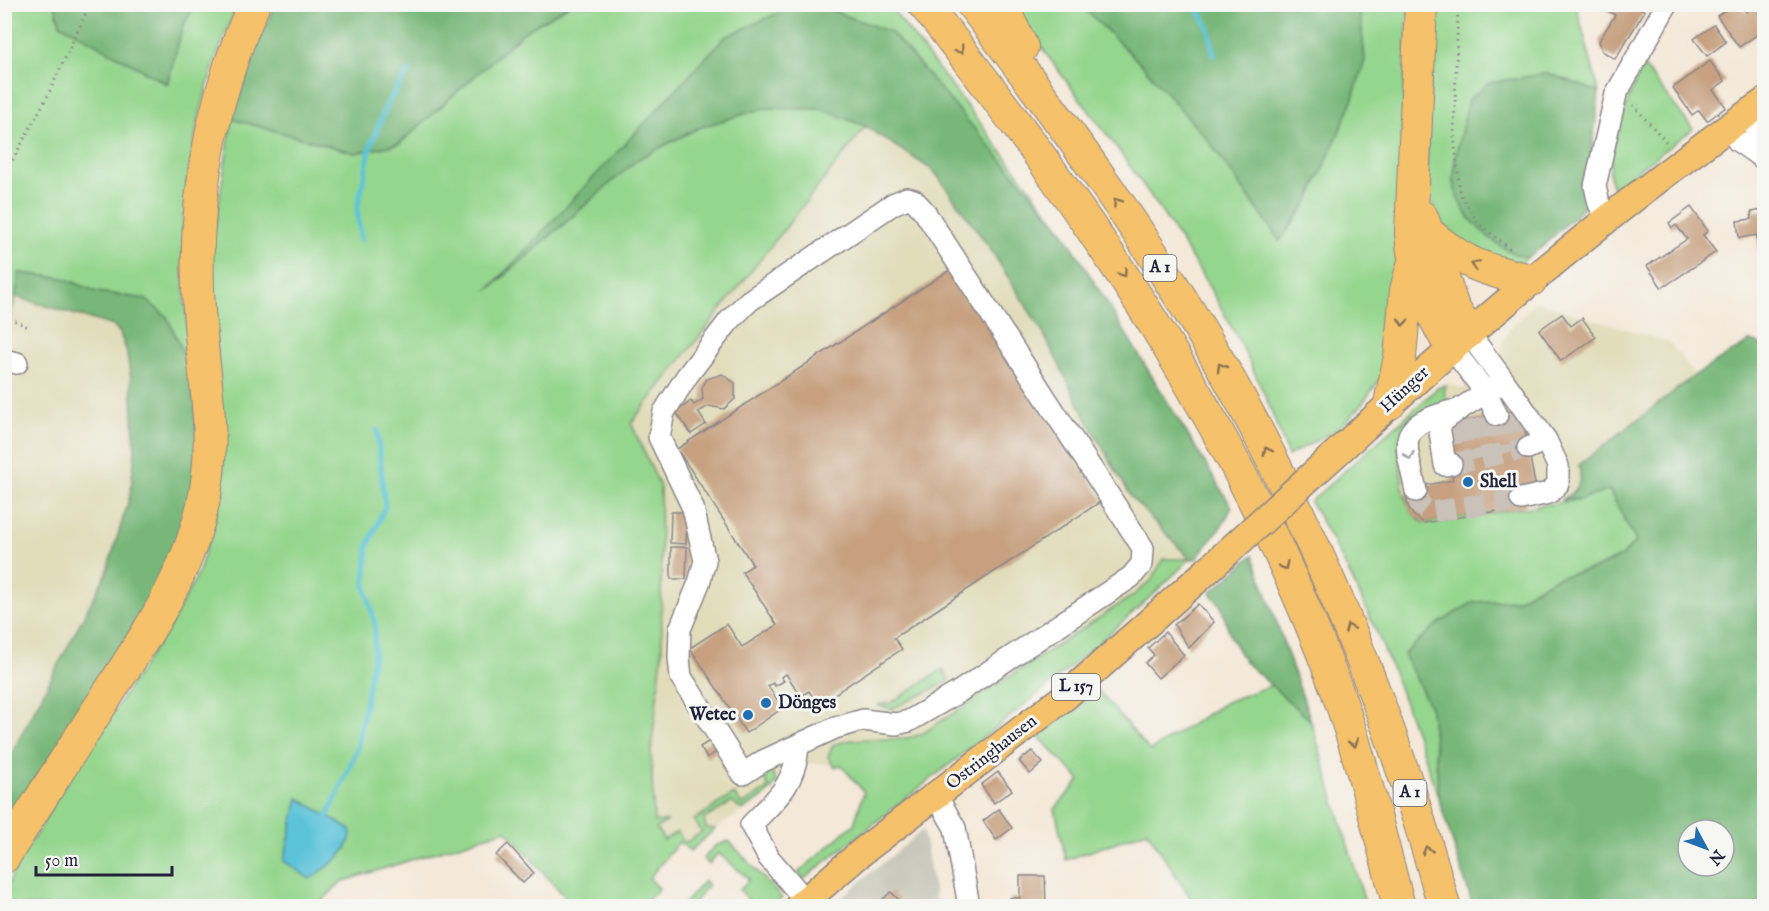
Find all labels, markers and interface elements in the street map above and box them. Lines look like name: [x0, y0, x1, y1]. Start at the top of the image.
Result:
one-way arrow: [953, 43, 964, 54]
one-way arrow: [1113, 197, 1124, 208]
road number: A 1: [1144, 255, 1176, 281]
one-way arrow: [1470, 260, 1481, 272]
one-way arrow: [1116, 267, 1128, 277]
one-way arrow: [1397, 317, 1410, 326]
street label: Hünger: [1376, 361, 1435, 418]
one-way arrow: [1216, 363, 1228, 373]
one-way arrow: [1263, 447, 1274, 458]
one-way arrow: [1401, 451, 1414, 461]
place label: Shell: [1480, 471, 1518, 494]
marker: Shell: [1461, 475, 1475, 489]
one-way arrow: [1277, 559, 1289, 570]
one-way arrow: [1345, 623, 1357, 634]
road number: L 157: [1052, 674, 1100, 700]
place label: Dönges: [778, 692, 837, 715]
marker: Dönges: [759, 696, 773, 710]
place label: Wetec: [688, 704, 736, 727]
marker: Wetec: [741, 708, 755, 722]
street label: Ostringhausen: [942, 710, 1042, 796]
one-way arrow: [1347, 737, 1360, 748]
road number: A 1: [1394, 780, 1426, 806]
north arrow: [1676, 818, 1736, 878]
scale bar: [36, 839, 172, 877]
text: N: [1704, 844, 1729, 868]
one-way arrow: [1422, 845, 1434, 856]
text: 50 m: [45, 850, 78, 873]

